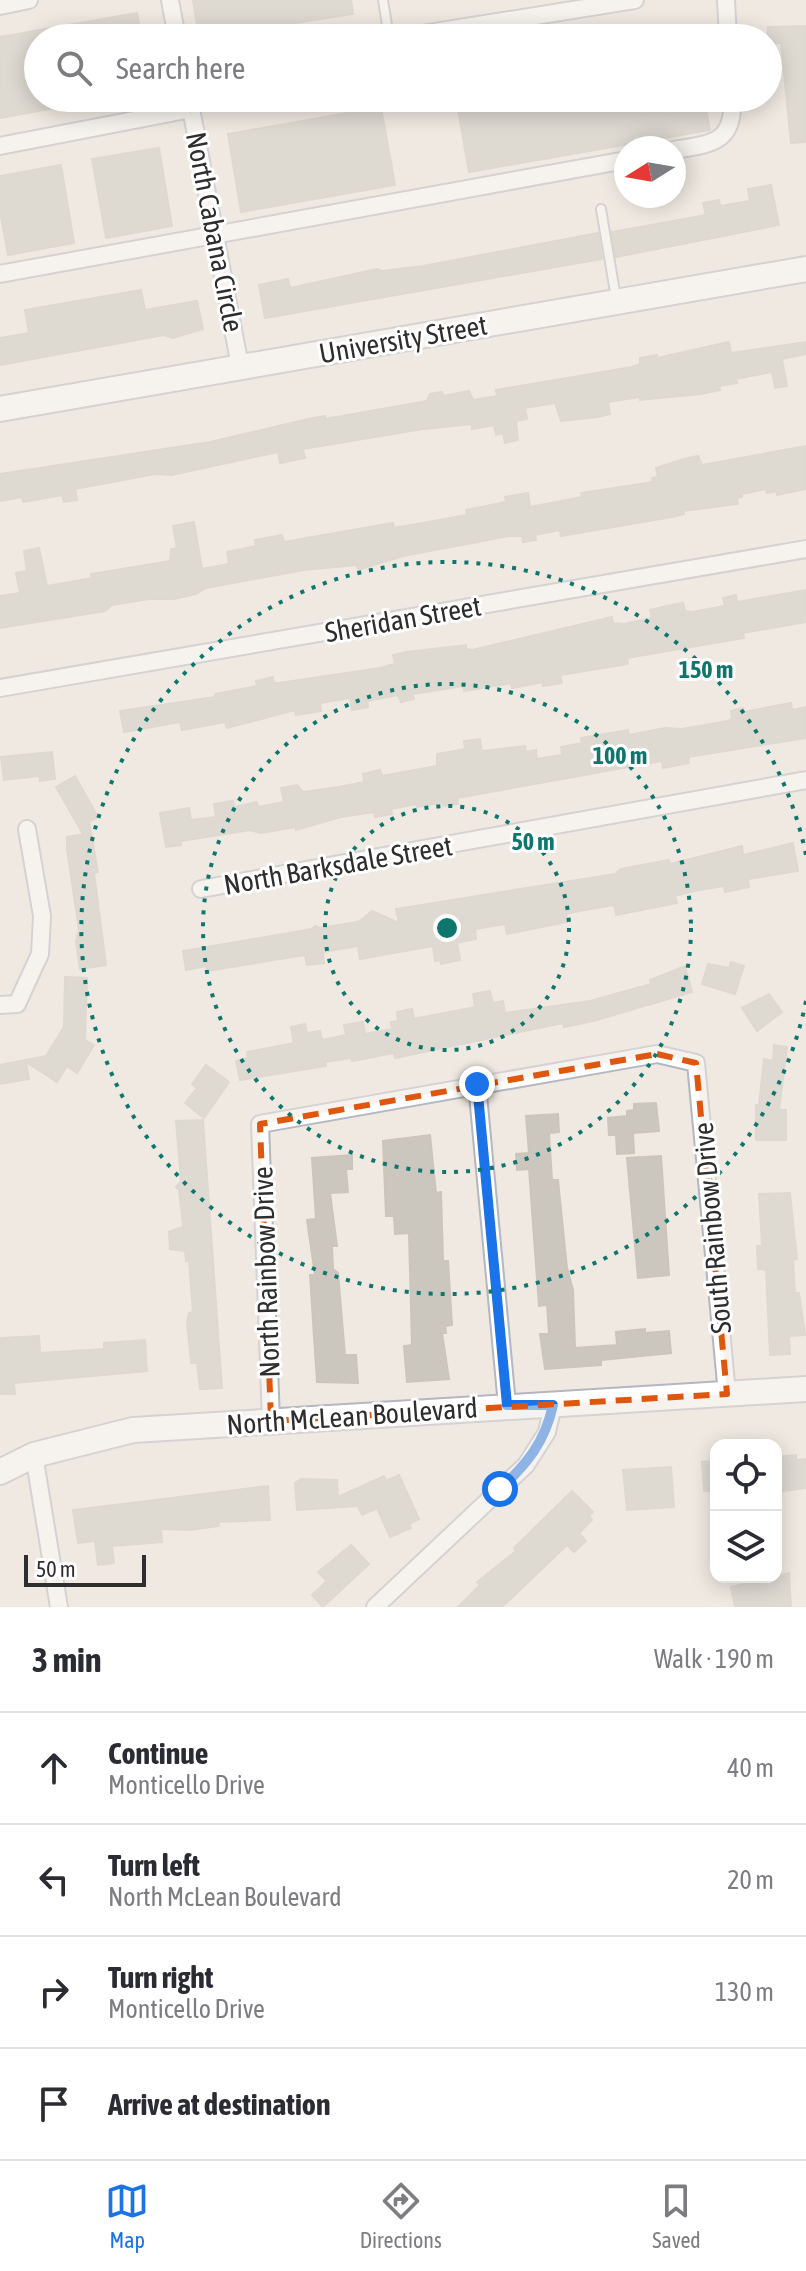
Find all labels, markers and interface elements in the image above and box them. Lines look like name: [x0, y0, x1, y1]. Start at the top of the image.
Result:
search box: [24, 24, 782, 112]
icon: search: [52, 46, 96, 90]
text: Search here: [116, 51, 245, 85]
street label: North Cabana Circle: [180, 129, 250, 335]
north arrow: [614, 136, 686, 208]
street label: University Street: [317, 308, 489, 370]
street label: Sheridan Street: [322, 590, 484, 648]
text: 150 m: [679, 656, 733, 683]
text: 100 m: [593, 742, 647, 769]
text: 50 m: [511, 828, 555, 855]
street label: North Barksdale Street: [221, 829, 455, 901]
centre of rings: [433, 914, 461, 942]
route end: [459, 1066, 495, 1102]
street label: South Rainbow Drive: [687, 1121, 737, 1335]
street label: North Rainbow Drive: [246, 1166, 286, 1378]
street label: North McLean Boulevard: [225, 1391, 479, 1441]
map controls: [710, 1439, 782, 1583]
button: locate: [710, 1439, 782, 1511]
route start: [482, 1471, 518, 1507]
button: layers: [710, 1511, 782, 1583]
scale bar: [24, 1551, 146, 1587]
text: 50 m: [36, 1556, 76, 1582]
text: 3 min: [32, 1640, 101, 1679]
text: Walk · 190 m: [654, 1644, 774, 1674]
text: Continue: [108, 1736, 208, 1770]
icon: ahead: [32, 1746, 76, 1790]
text: 40 m: [727, 1753, 774, 1783]
text: Monticello Drive: [108, 1770, 265, 1800]
text: Turn left: [108, 1848, 200, 1882]
icon: left: [32, 1858, 76, 1902]
text: 20 m: [727, 1865, 774, 1895]
text: North McLean Boulevard: [108, 1882, 342, 1912]
text: Turn right: [108, 1960, 214, 1994]
icon: right: [32, 1970, 76, 2014]
text: 130 m: [715, 1977, 774, 2007]
text: Monticello Drive: [108, 1994, 265, 2024]
icon: arrive: [32, 2082, 76, 2126]
text: Arrive at destination: [108, 2087, 330, 2121]
tab: Map: [105, 2179, 149, 2253]
tab: Directions: [360, 2179, 442, 2253]
tab: Saved: [652, 2179, 701, 2253]

